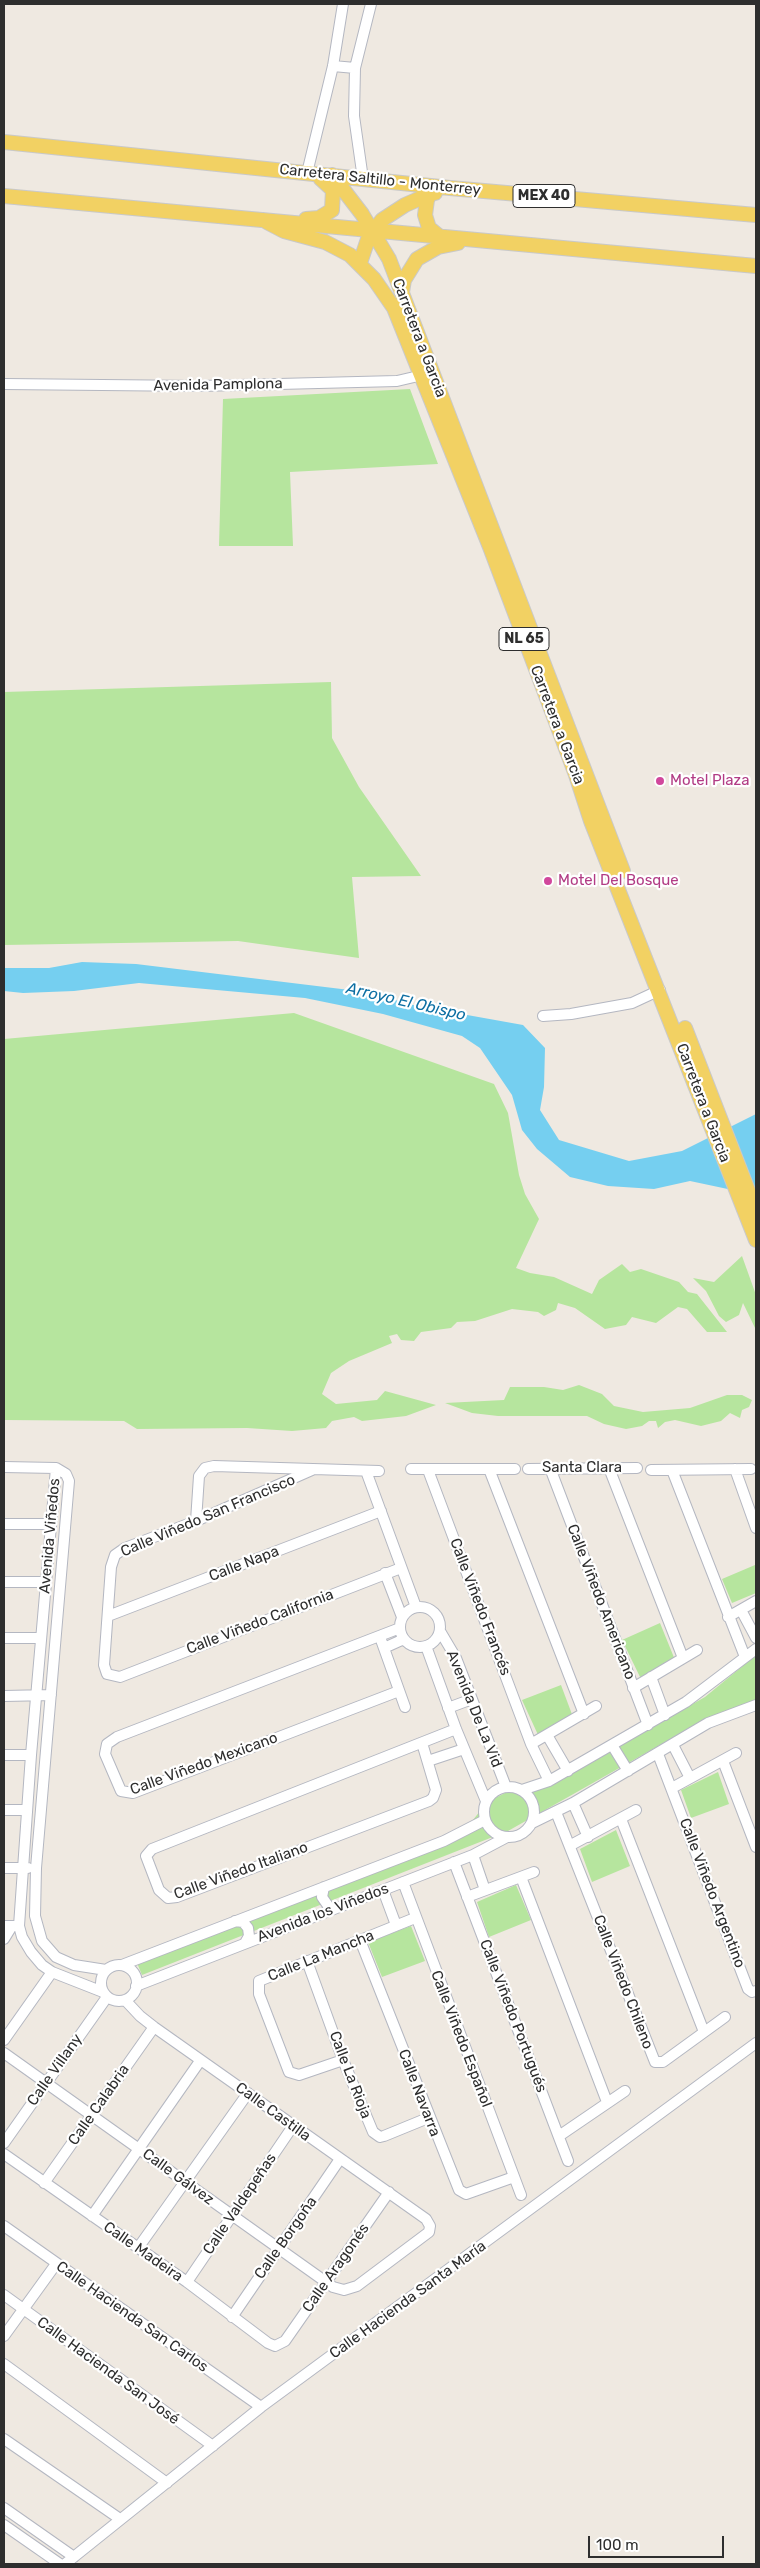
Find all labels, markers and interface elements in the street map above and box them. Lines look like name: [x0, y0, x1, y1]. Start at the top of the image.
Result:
street label: Carretera Saltillo - Monterrey: [278, 160, 482, 200]
road number: MEX 40: [513, 185, 575, 208]
street label: Carretera a Garcia: [388, 276, 450, 400]
street label: Avenida Pamplona: [153, 375, 283, 395]
road number: NL 65: [499, 628, 549, 650]
street label: Carretera a Garcia: [526, 663, 588, 787]
place label: Motel Plaza: [670, 772, 750, 790]
marker: Motel Plaza: [654, 775, 666, 787]
place label: Motel Del Bosque: [558, 872, 679, 890]
marker: Motel Del Bosque: [542, 875, 554, 887]
water label: Arroyo El Obispo: [344, 979, 468, 1025]
street label: Carretera a Garcia: [672, 1041, 734, 1165]
street label: Santa Clara: [542, 1459, 622, 1477]
street label: Calle Viñedo San Francisco: [118, 1471, 298, 1561]
street label: Avenida Viñedos: [36, 1478, 64, 1594]
street label: Calle Viñedo Americano: [563, 1522, 639, 1682]
street label: Calle Viñedo Francés: [446, 1536, 514, 1678]
street label: Calle Napa: [206, 1542, 282, 1586]
street label: Calle Viñedo California: [184, 1586, 336, 1658]
street label: Avenida De La Vid: [442, 1648, 506, 1770]
street label: Calle Viñedo Mexicano: [128, 1729, 280, 1799]
street label: Calle Viñedo Argentino: [675, 1816, 749, 1970]
street label: Calle Viñedo Italiano: [172, 1838, 310, 1904]
street label: Avenida los Viñedos: [255, 1880, 391, 1946]
street label: Calle Viñedo Chileno: [589, 1912, 657, 2052]
street label: Calle La Mancha: [265, 1926, 377, 1986]
street label: Calle Viñedo Portugués: [475, 1937, 551, 2095]
street label: Calle Viñedo Español: [427, 1968, 495, 2110]
street label: Calle La Rioja: [325, 2029, 375, 2121]
street label: Calle Villany: [24, 2031, 86, 2109]
street label: Calle Navarra: [394, 2047, 444, 2139]
street label: Calle Calabria: [65, 2061, 133, 2149]
street label: Calle Castilla: [232, 2079, 314, 2145]
street label: Calle Gálvez: [139, 2145, 217, 2209]
street label: Calle Valdepeñas: [199, 2150, 281, 2258]
street label: Calle Borgoña: [251, 2193, 321, 2283]
street label: Calle Madeira: [100, 2218, 186, 2286]
street label: Calle Aragonés: [299, 2220, 373, 2316]
street label: Calle Hacienda Santa María: [326, 2237, 490, 2363]
street label: Calle Hacienda San Carlos: [53, 2258, 211, 2376]
street label: Calle Hacienda San José: [33, 2313, 183, 2429]
scale bar: [590, 2526, 726, 2558]
text: 100 m: [596, 2536, 638, 2554]

